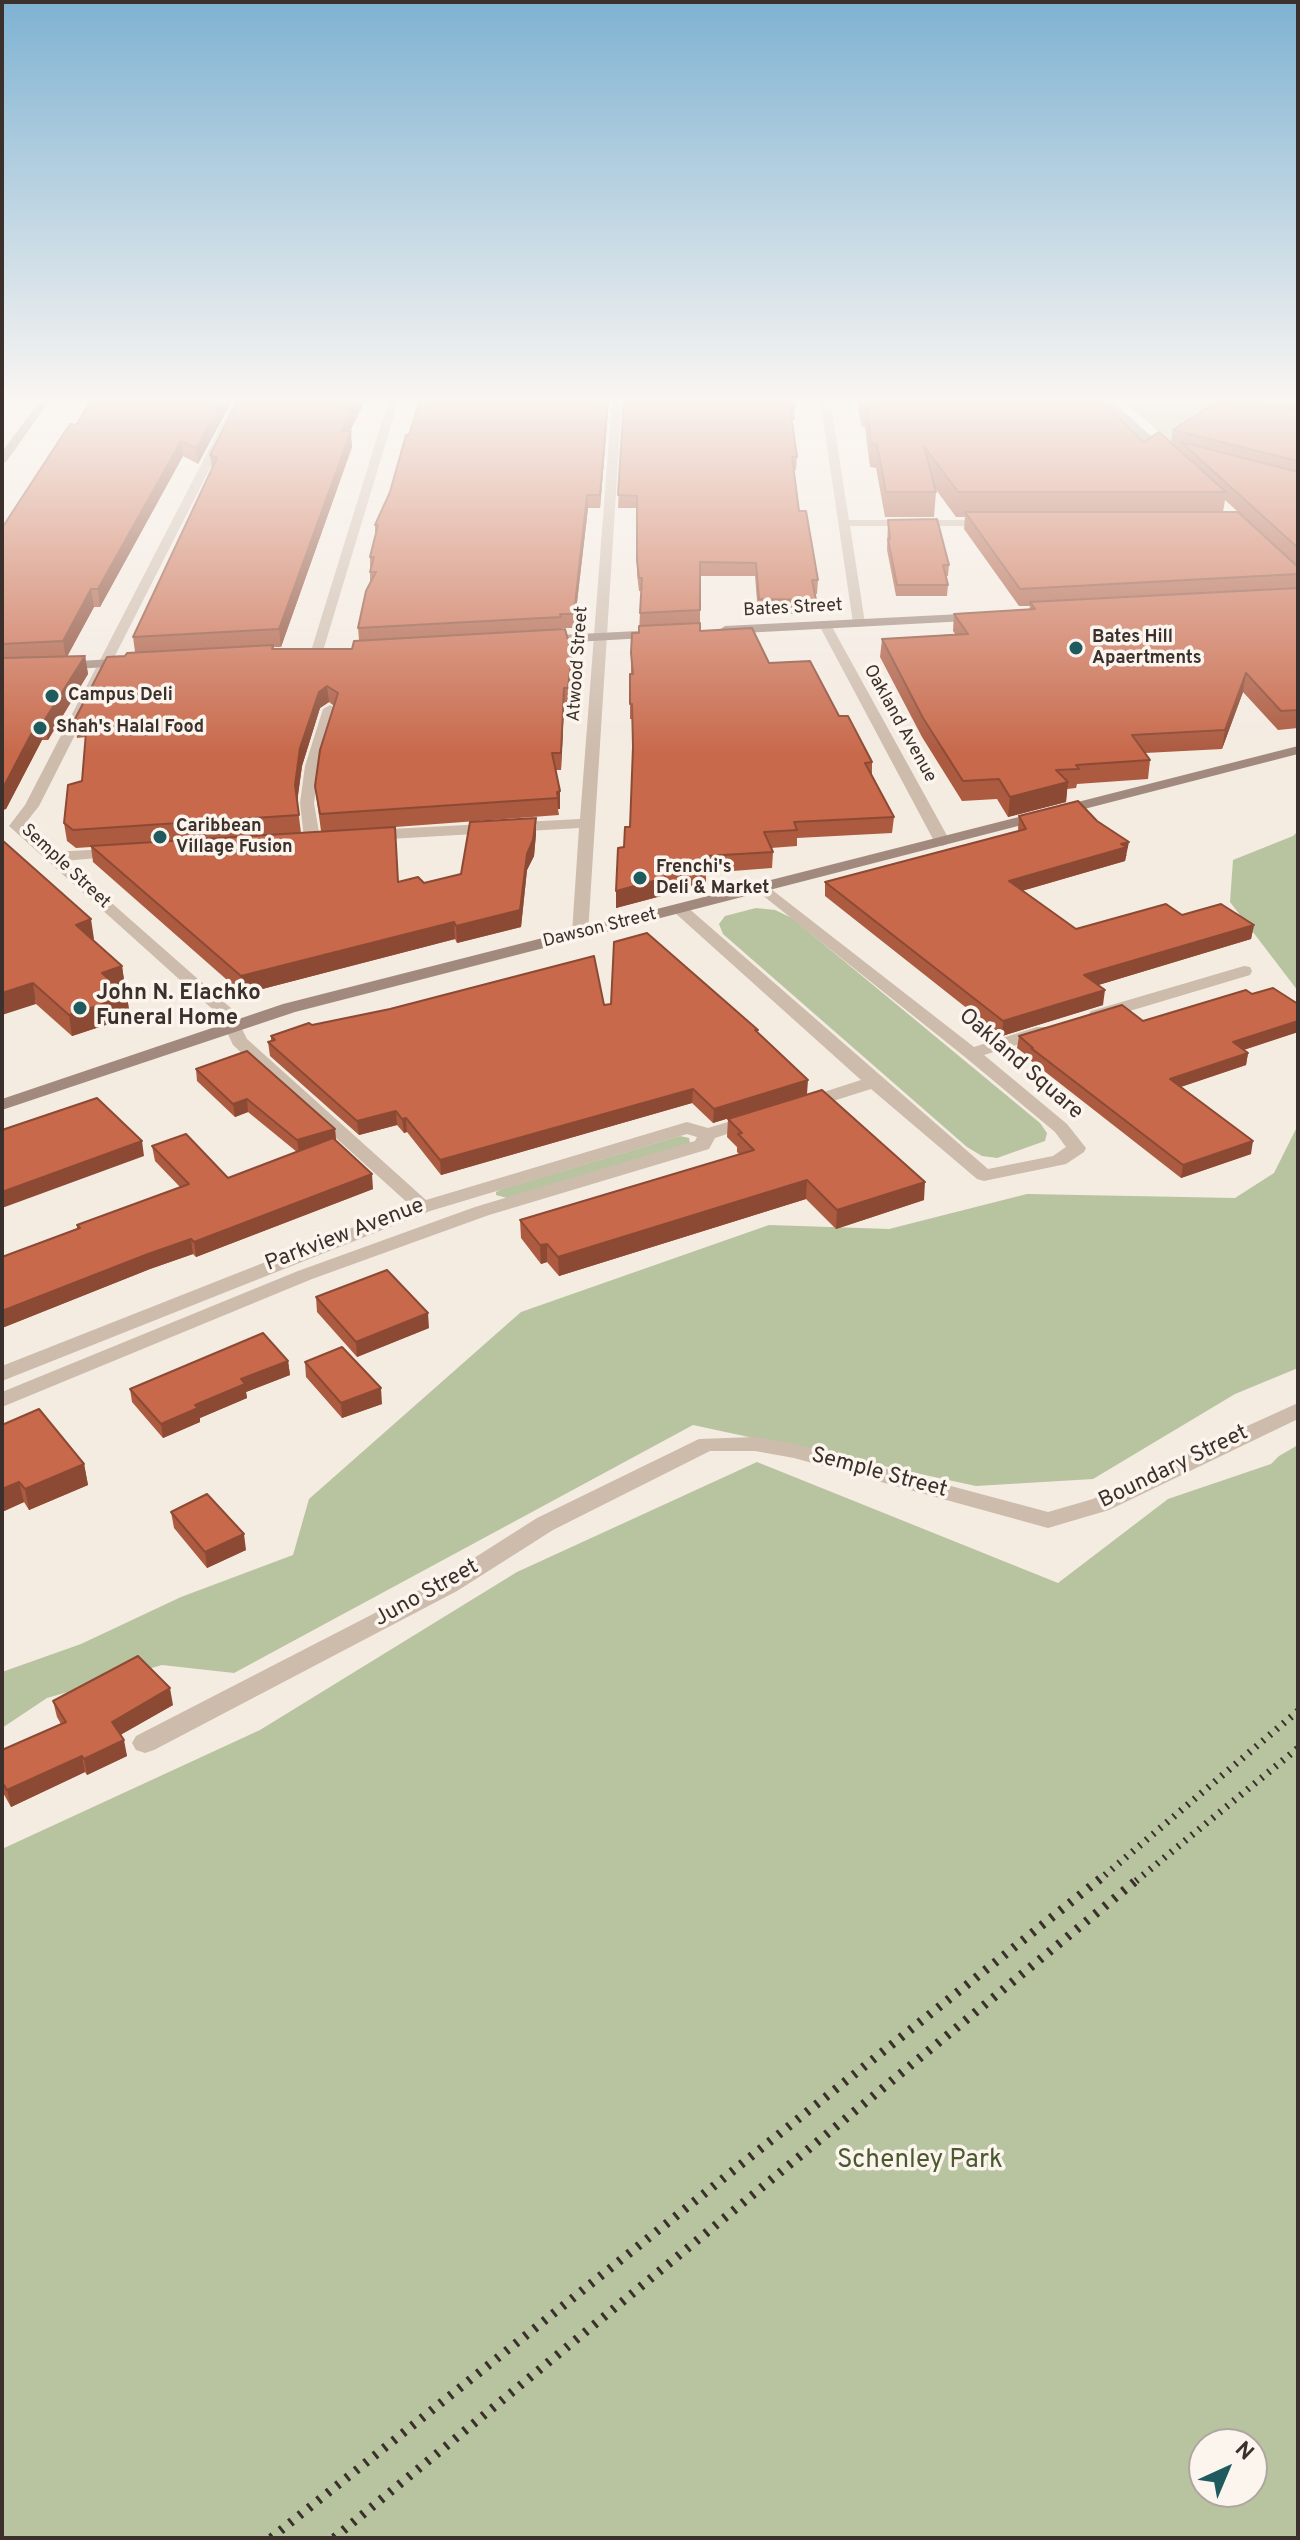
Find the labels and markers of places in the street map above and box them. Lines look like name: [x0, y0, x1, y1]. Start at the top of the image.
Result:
place label: Bates Hill Apaertments: [1092, 627, 1202, 670]
marker: Bates Hill Apaertments: [1067, 639, 1085, 657]
place label: Campus Deli: [68, 685, 173, 707]
marker: Campus Deli: [43, 687, 61, 705]
place label: Shah's Halal Food: [56, 717, 204, 739]
marker: Shah's Halal Food: [31, 719, 49, 737]
place label: Caribbean Village Fusion: [176, 816, 293, 858]
marker: Caribbean Village Fusion: [151, 828, 169, 846]
place label: Frenchi's Deli & Market: [656, 857, 769, 900]
marker: Frenchi's Deli & Market: [631, 869, 649, 887]
place label: John N. Elachko Funeral Home: [96, 982, 261, 1034]
marker: John N. Elachko Funeral Home: [71, 999, 89, 1017]

